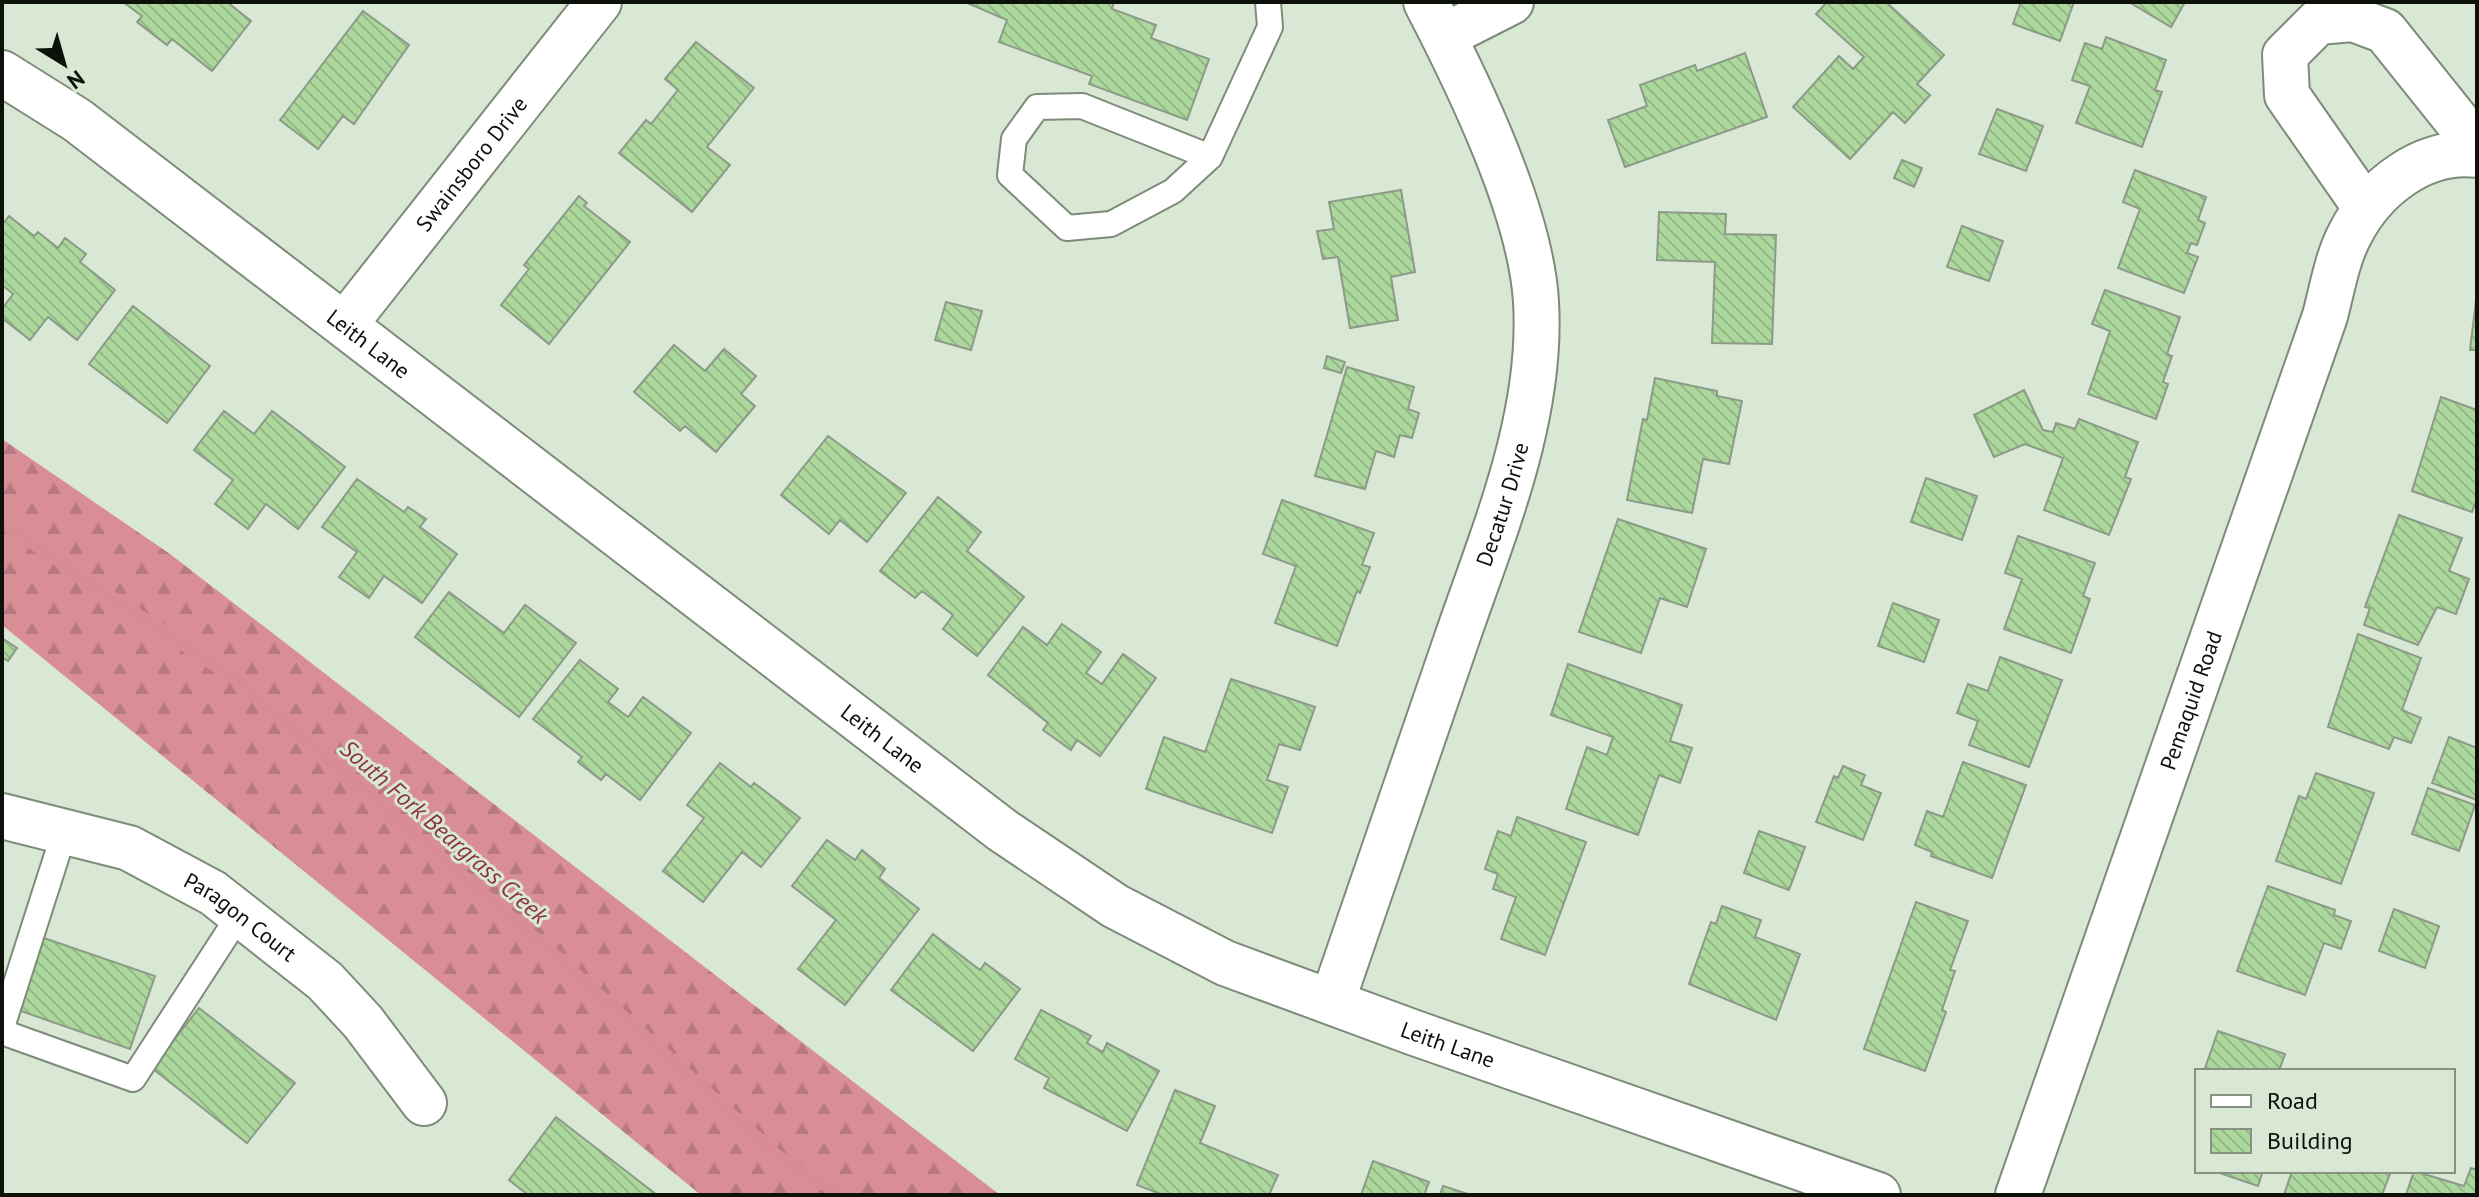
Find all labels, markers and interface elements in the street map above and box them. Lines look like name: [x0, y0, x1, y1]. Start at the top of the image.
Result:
north arrow: [24, 24, 104, 104]
text: N: [62, 64, 90, 96]
street label: Swainsboro Drive: [410, 91, 533, 237]
street label: Leith Lane: [321, 303, 416, 385]
street label: Decatur Drive: [1470, 440, 1534, 570]
street label: Pemaquid Road: [2154, 627, 2228, 774]
street label: Leith Lane: [835, 697, 930, 779]
water label: South Fork Beargrass Creek: [334, 733, 556, 931]
street label: Paragon Court: [179, 866, 303, 968]
street label: Leith Lane: [1397, 1015, 1499, 1074]
legend: [2195, 1069, 2455, 1173]
text: Road: [2267, 1085, 2318, 1116]
text: Building: [2267, 1125, 2353, 1156]

